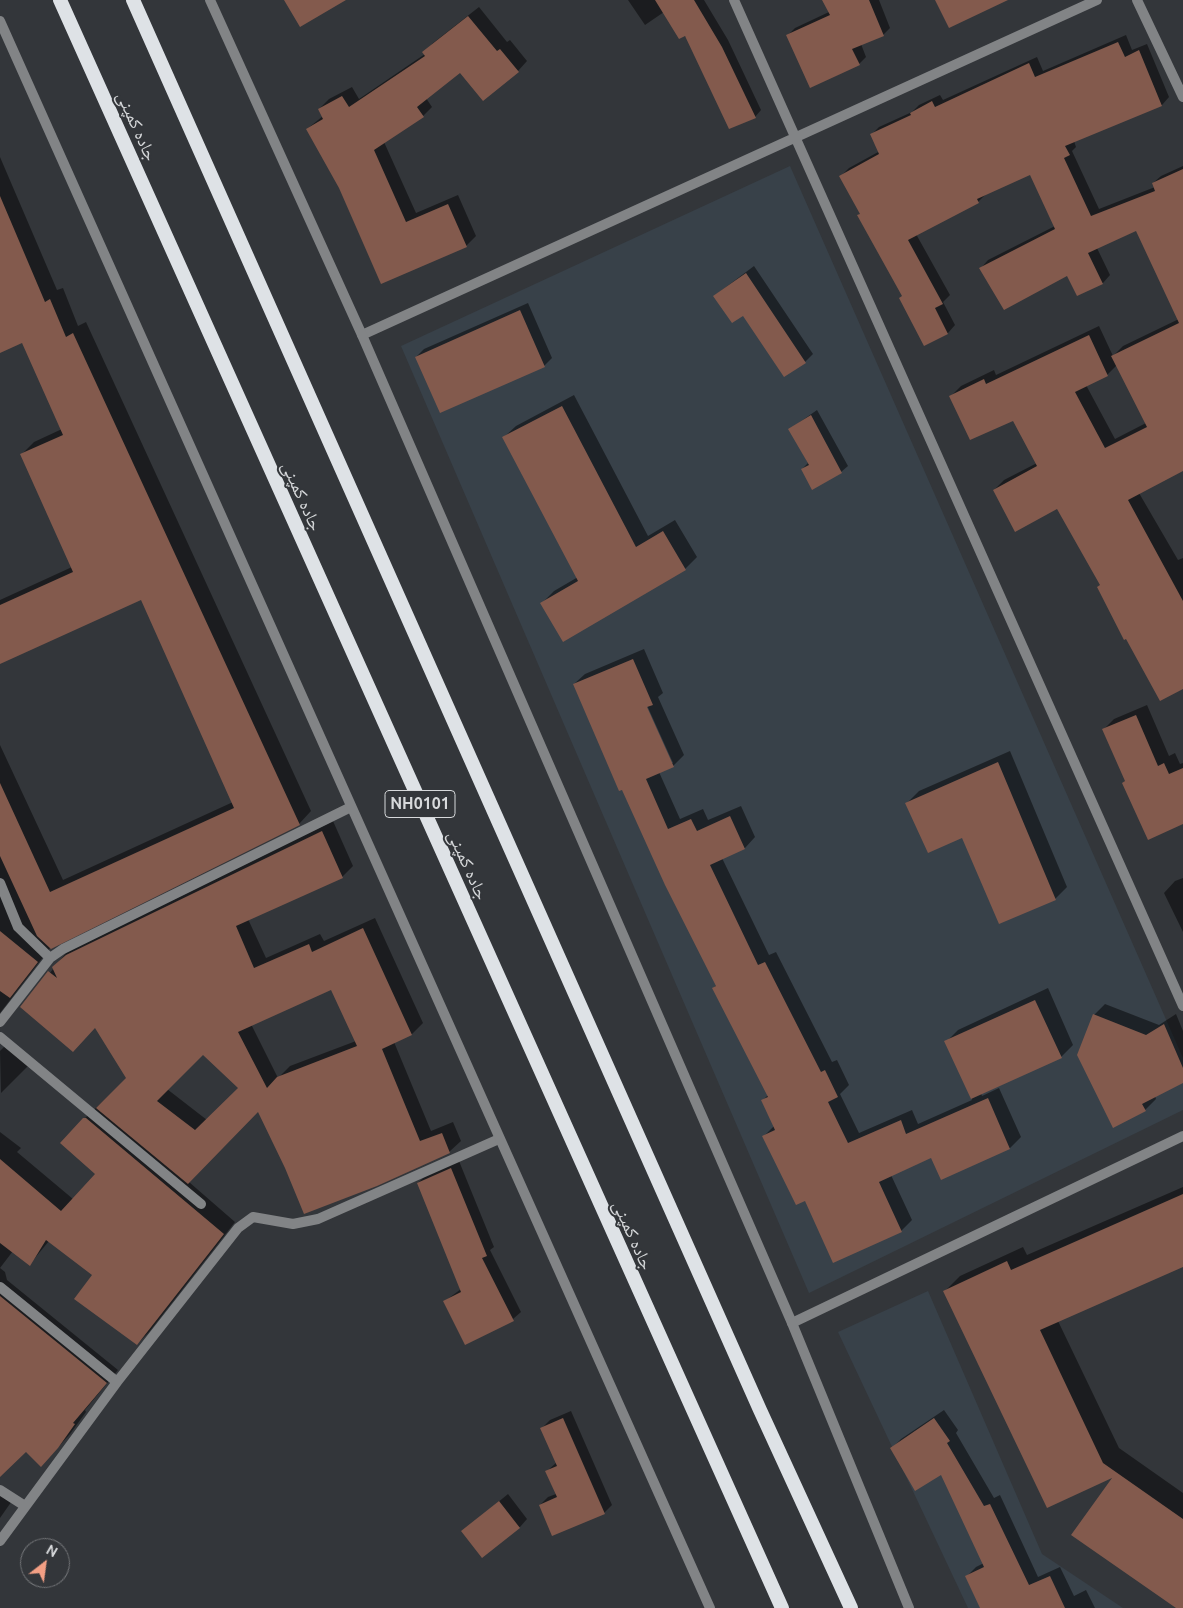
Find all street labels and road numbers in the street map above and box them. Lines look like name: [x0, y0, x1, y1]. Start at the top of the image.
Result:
street label: جاده کمپنی: [112, 88, 162, 164]
street label: جاده کمپنی: [277, 458, 327, 534]
road number: NH0101: [385, 791, 455, 818]
street label: جاده کمپنی: [443, 827, 493, 903]
street label: جاده کمپنی: [608, 1197, 658, 1273]

